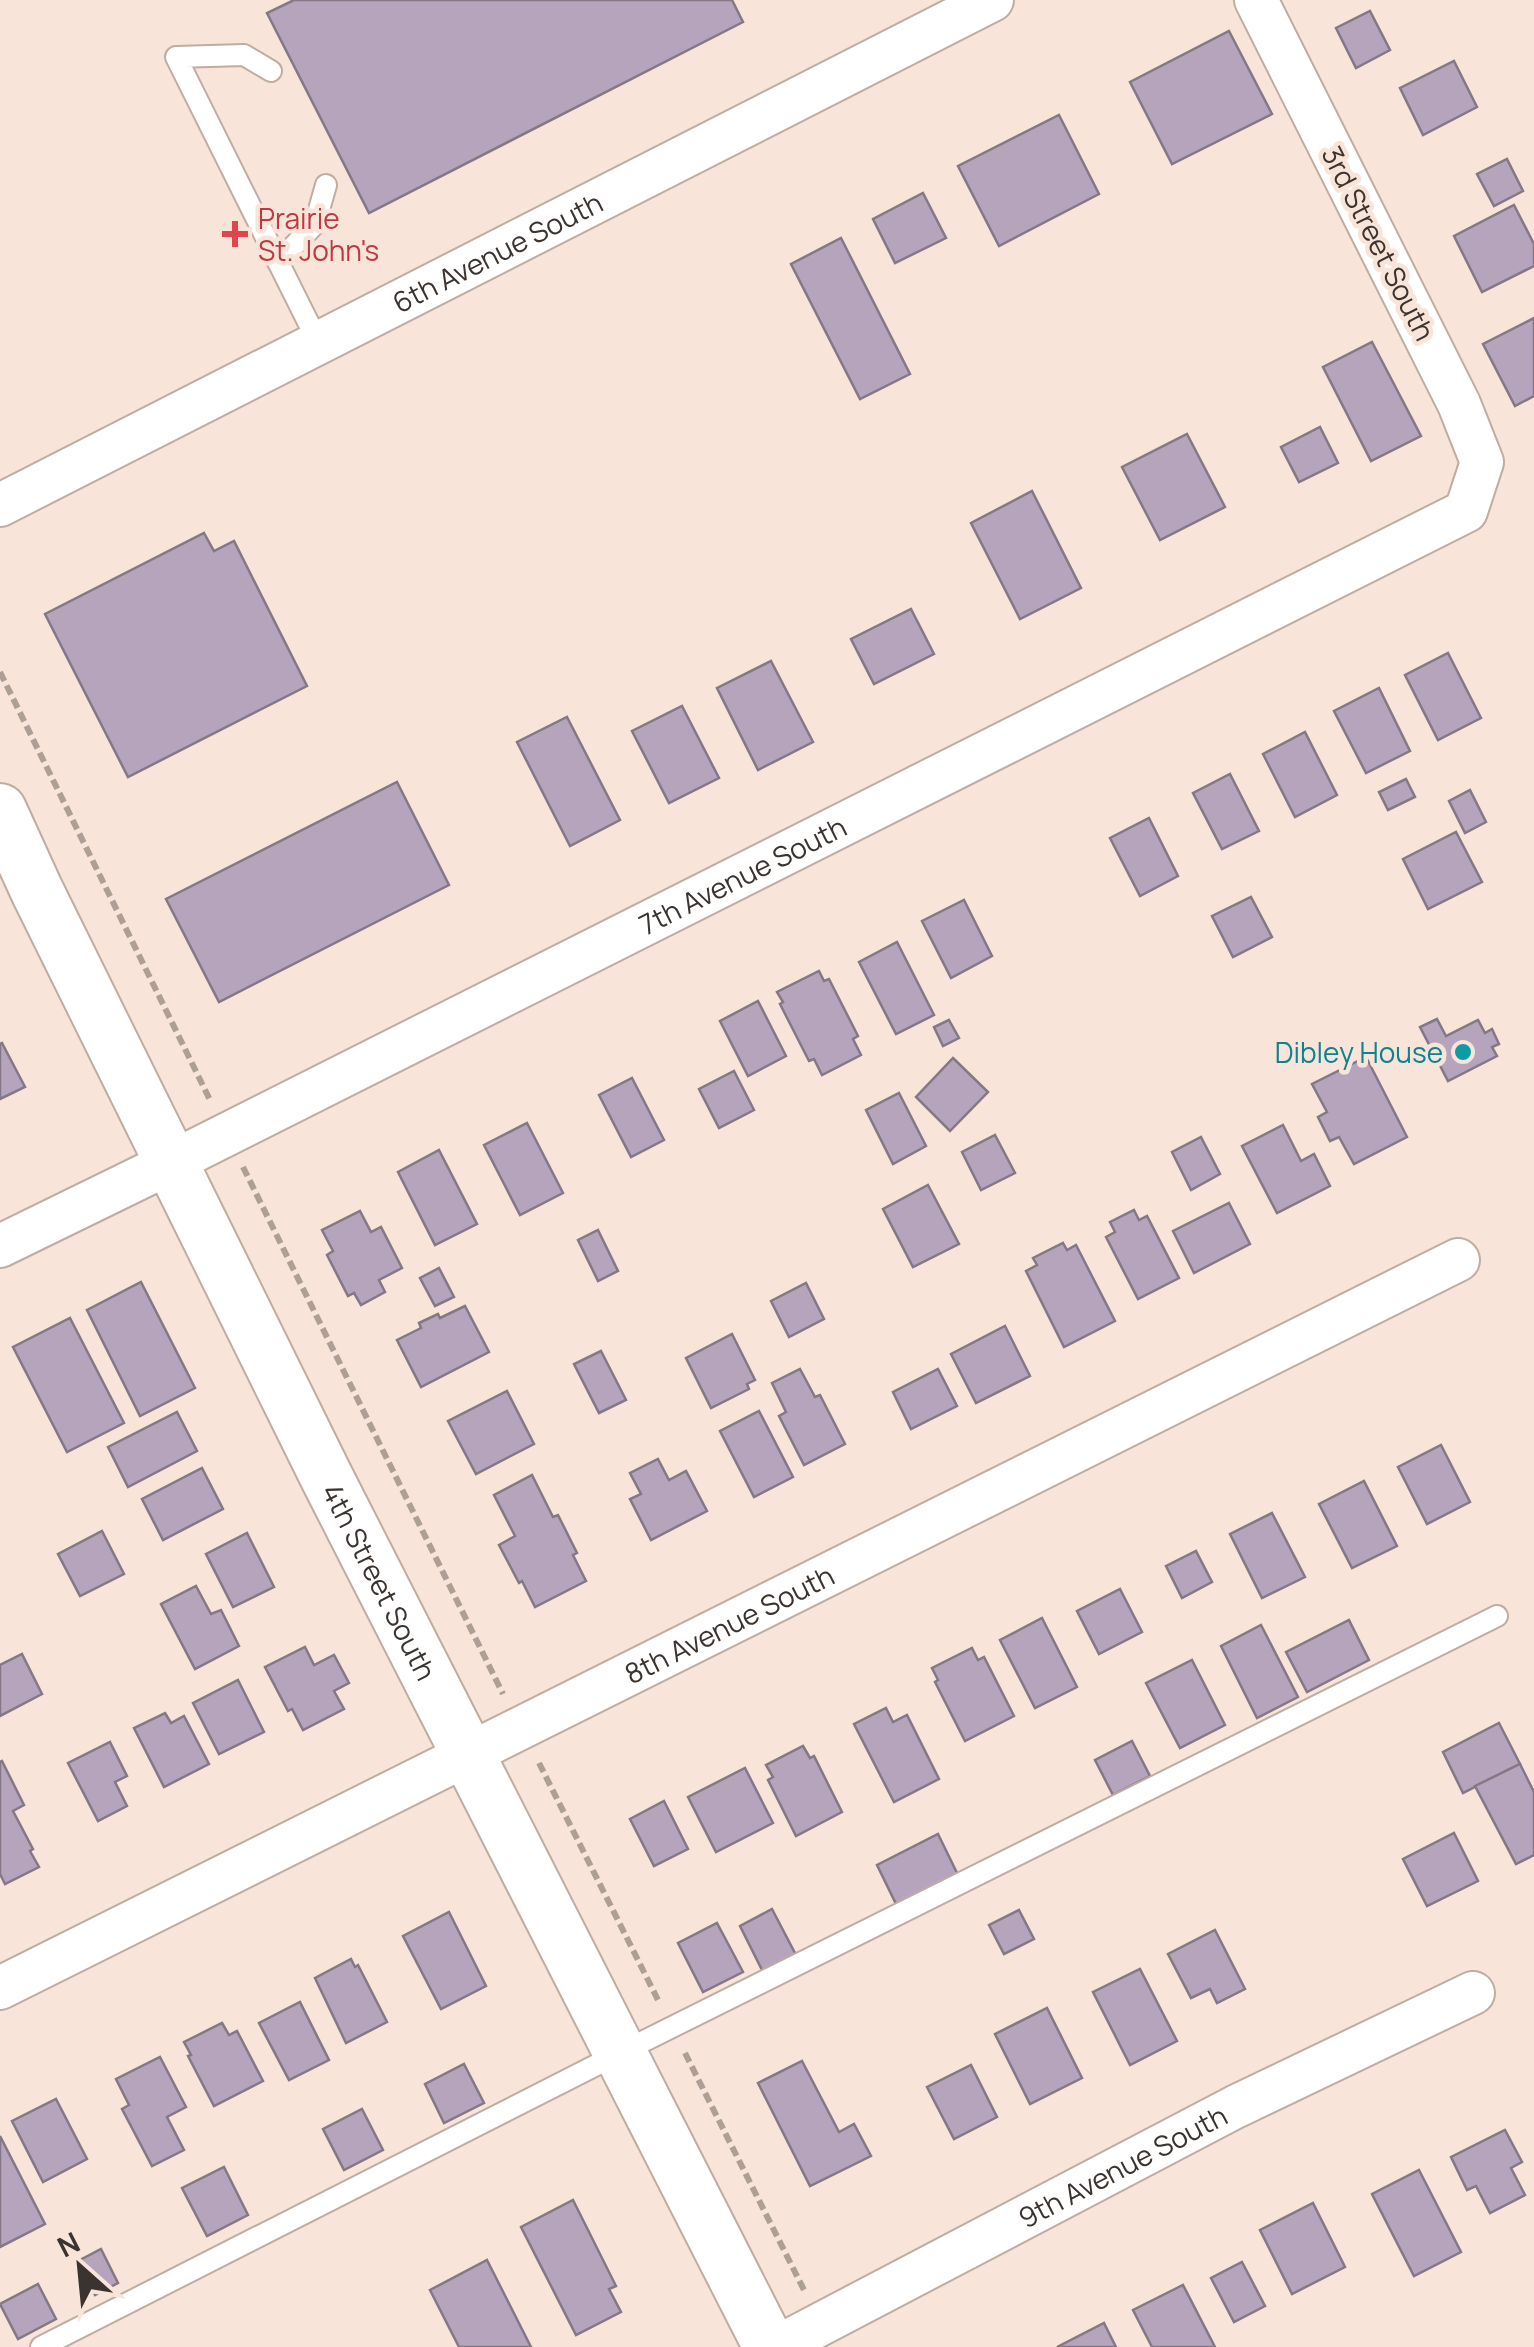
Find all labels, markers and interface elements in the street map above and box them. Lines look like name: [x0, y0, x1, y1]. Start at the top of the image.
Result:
street label: 3rd Street South: [1314, 139, 1444, 347]
street label: 6th Avenue South: [386, 183, 609, 321]
place label: Prairie St. John's: [258, 199, 379, 269]
marker: Prairie St. John's: [222, 221, 248, 247]
street label: 7th Avenue South: [632, 807, 853, 943]
place label: Dibley House: [1275, 1033, 1443, 1071]
marker: Dibley House: [1452, 1041, 1474, 1063]
street label: 4th Street South: [314, 1477, 446, 1686]
street label: 8th Avenue South: [618, 1556, 840, 1692]
street label: 9th Avenue South: [1011, 2096, 1233, 2236]
north arrow: [30, 2217, 130, 2317]
text: N: [51, 2222, 86, 2265]

